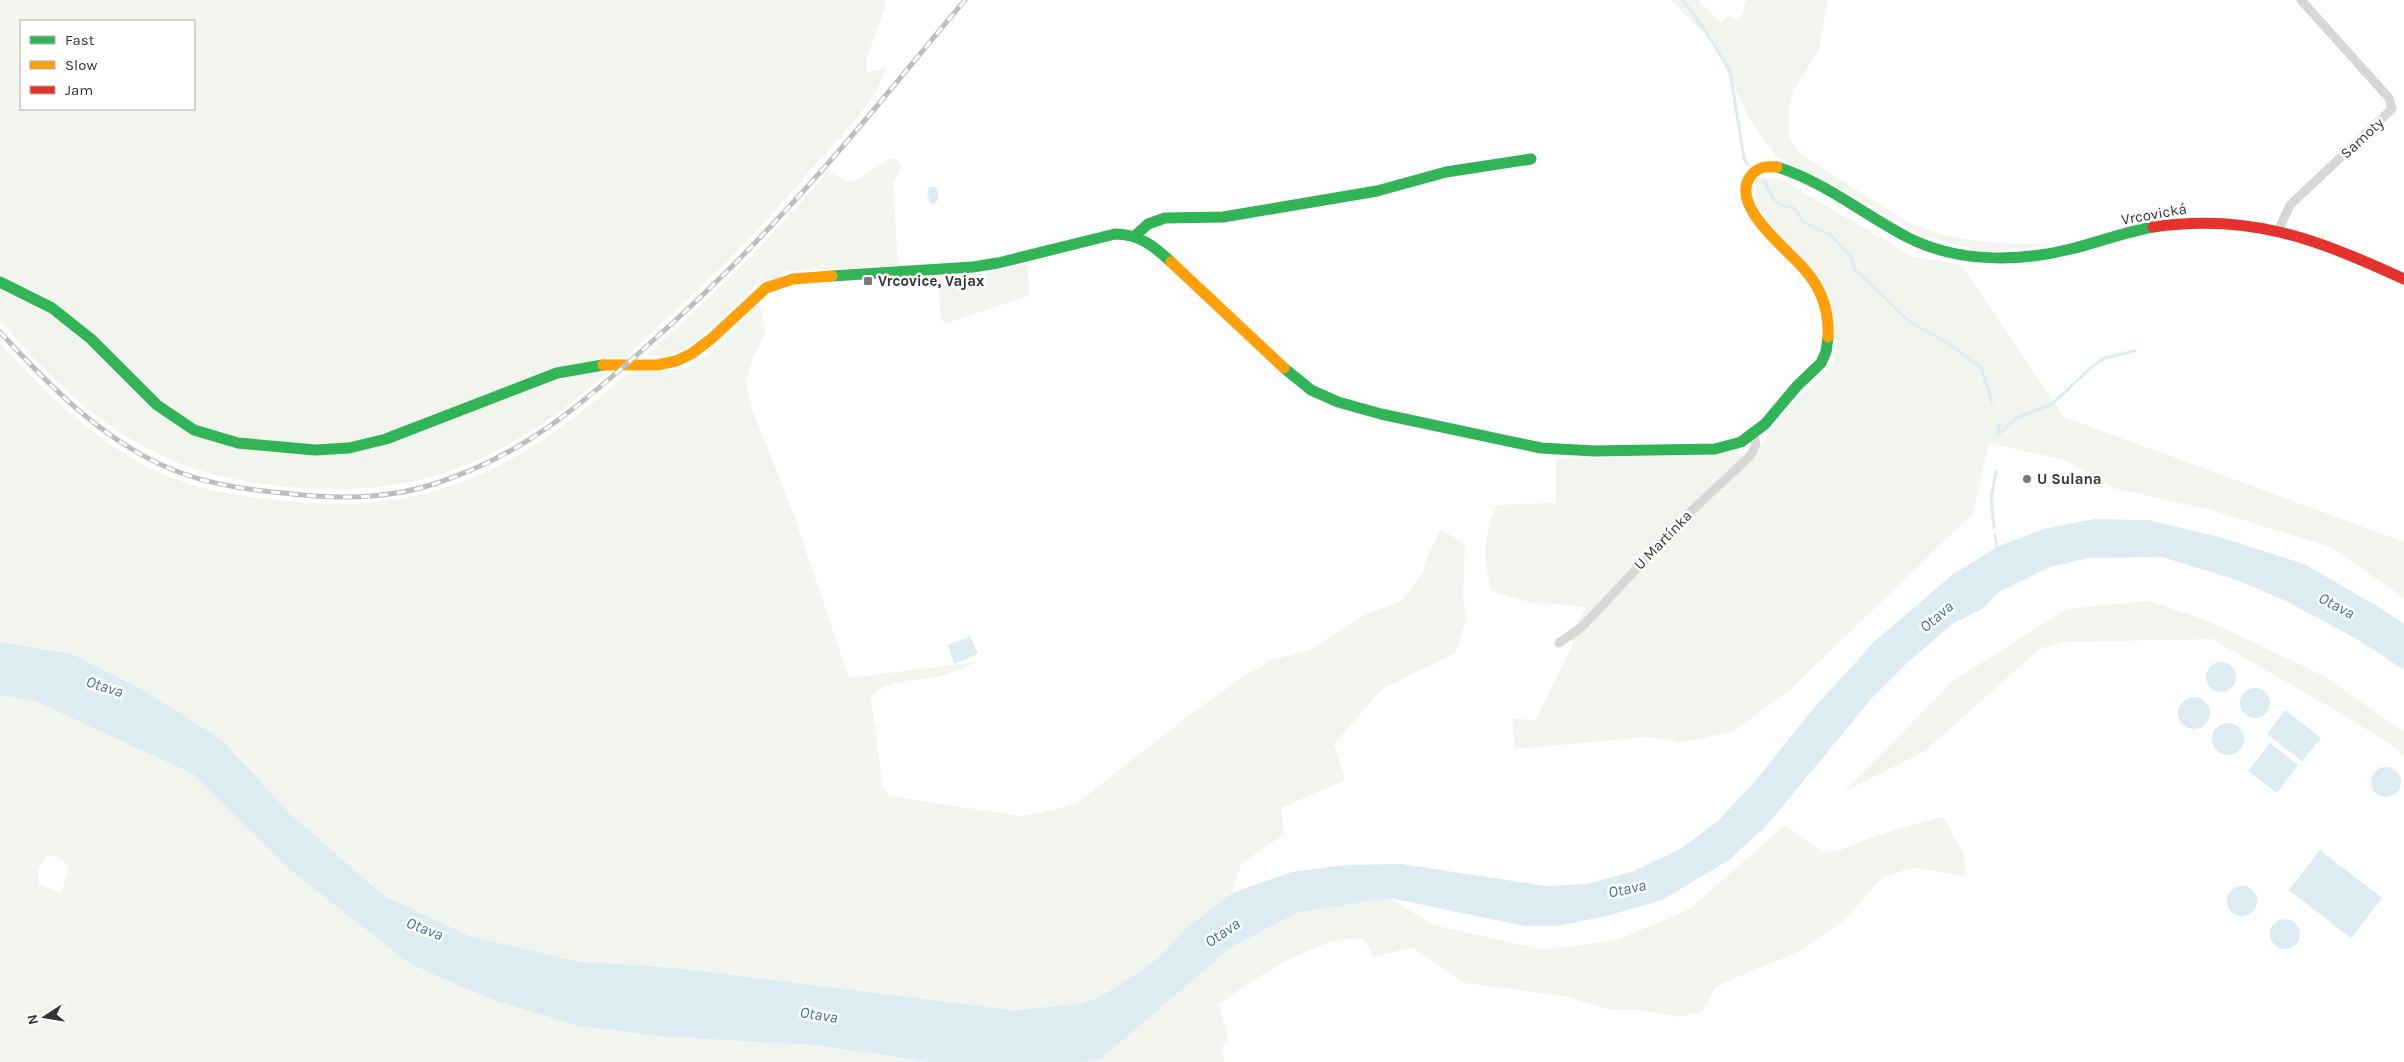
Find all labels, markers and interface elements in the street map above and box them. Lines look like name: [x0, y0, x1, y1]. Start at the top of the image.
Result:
legend: [20, 20, 195, 110]
text: Fast: [65, 31, 95, 49]
text: Slow: [65, 56, 97, 74]
text: Jam: [65, 81, 93, 99]
street label: Samoty: [2337, 114, 2387, 162]
street label: Vrcovická: [2120, 199, 2188, 229]
place label: Vrcovice, Vajax: [878, 272, 985, 290]
marker: Vrcovice, Vajax: [862, 275, 874, 287]
place label: U Sulana: [2037, 470, 2102, 488]
marker: U Sulana: [2021, 473, 2033, 485]
street label: U Martínka: [1630, 507, 1696, 573]
water label: Otava: [2315, 588, 2358, 623]
water label: Otava: [1916, 597, 1957, 636]
water label: Otava: [84, 672, 126, 701]
water label: Otava: [1606, 875, 1648, 902]
water label: Otava: [404, 913, 446, 944]
water label: Otava: [1201, 914, 1243, 951]
north arrow: [20, 992, 70, 1042]
water label: Otava: [799, 1002, 839, 1027]
text: N: [23, 1013, 42, 1026]

